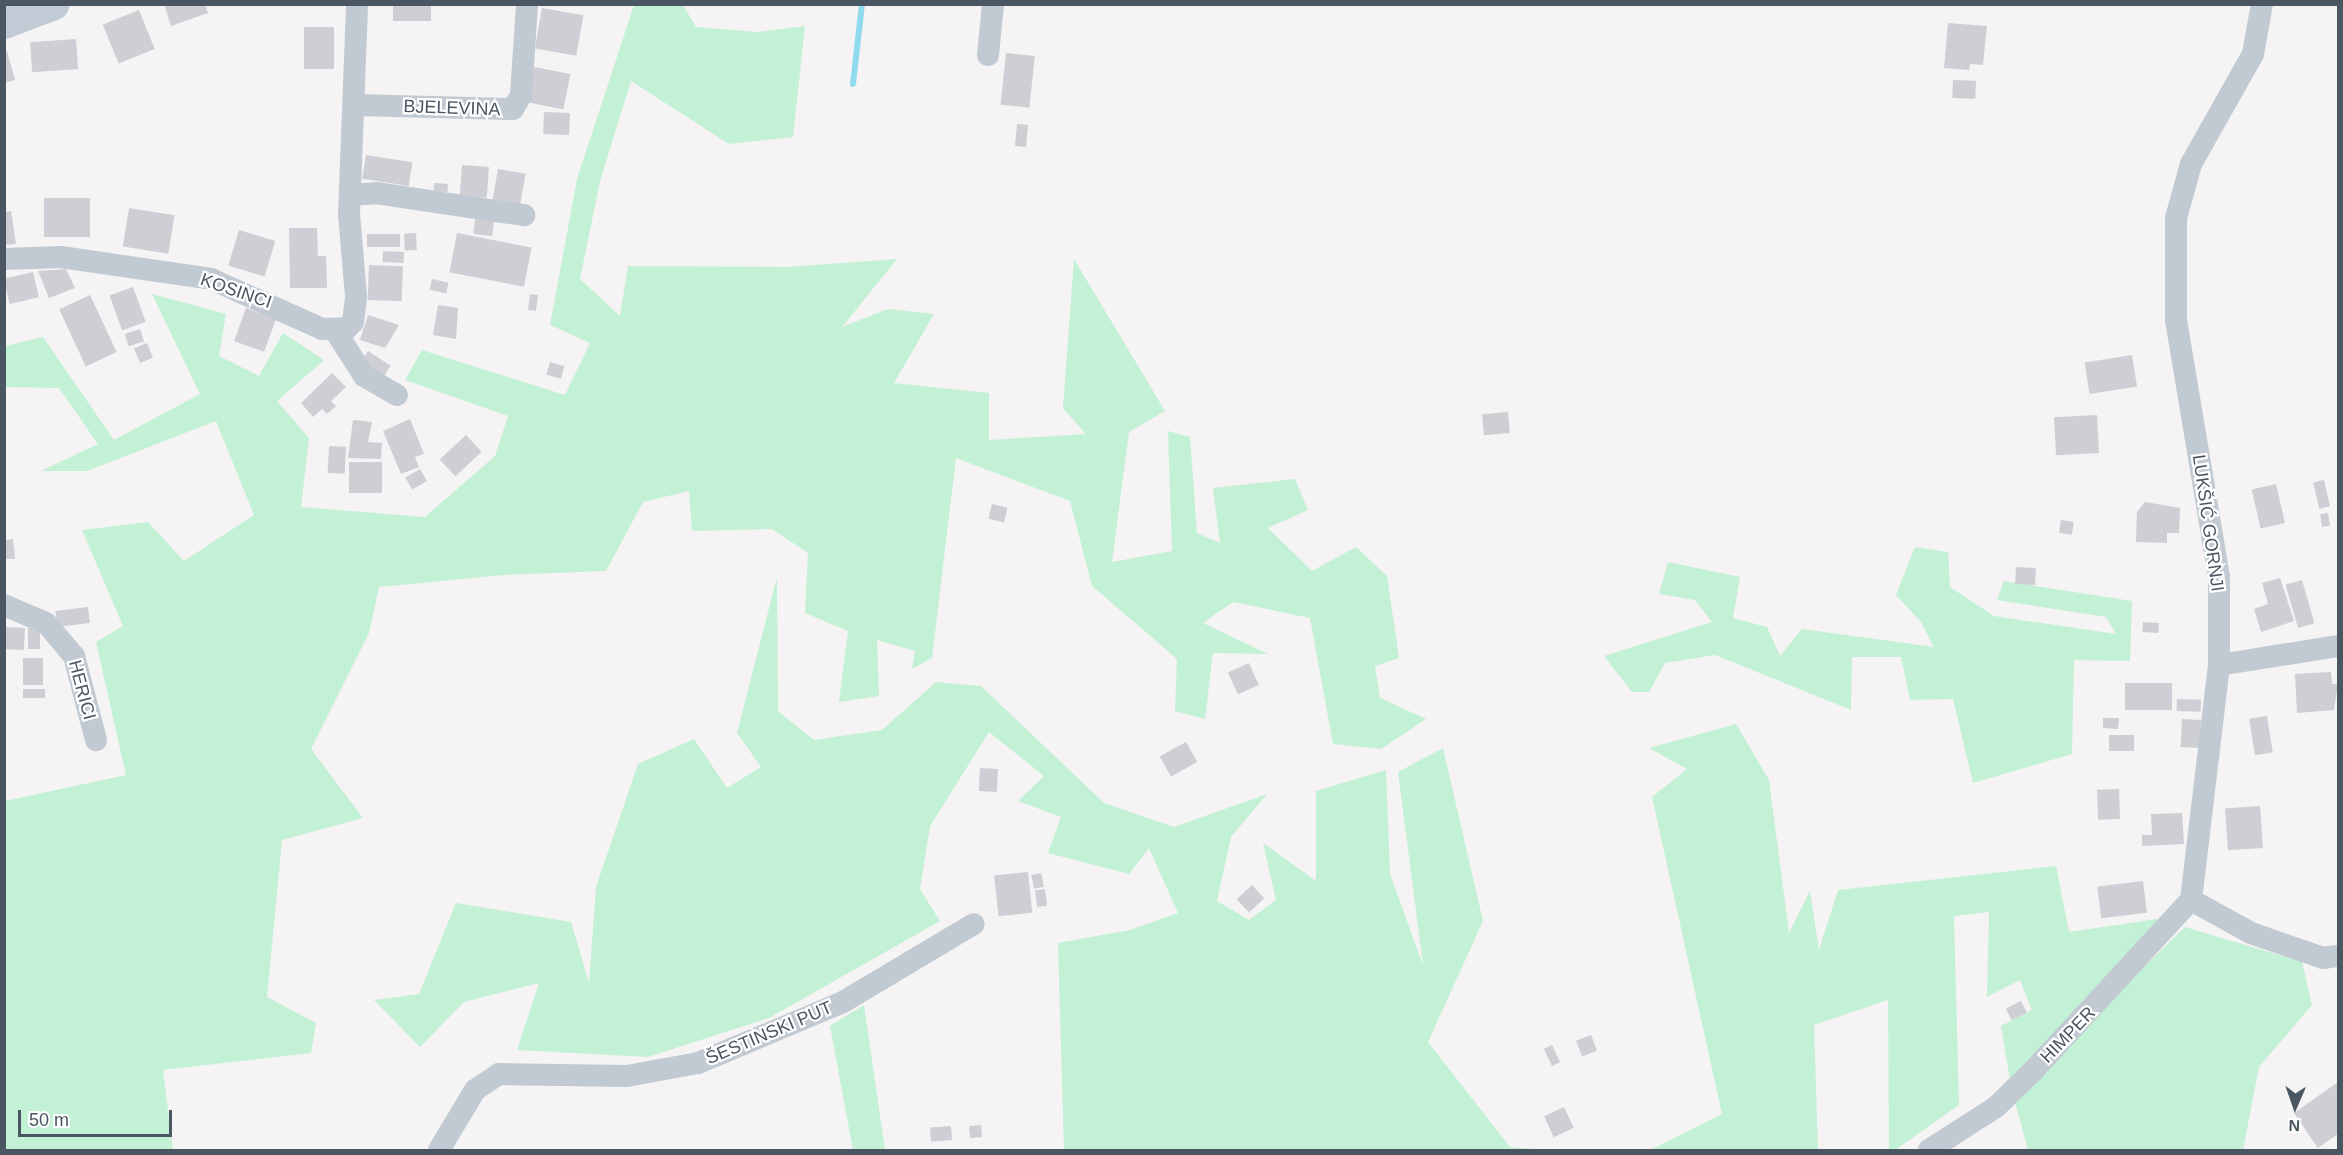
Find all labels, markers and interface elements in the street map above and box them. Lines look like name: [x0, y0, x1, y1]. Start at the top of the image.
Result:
street label: BJELEVINA: [403, 96, 501, 120]
street label: KOSINCI: [197, 269, 275, 313]
street label: LUKŠIĆ GORNJI: [2188, 453, 2228, 593]
street label: HERICI: [64, 658, 100, 722]
street label: ŠESTINSKI PUT: [703, 997, 835, 1069]
street label: HIMPER: [2036, 1002, 2100, 1068]
north arrow: [2265, 1077, 2325, 1137]
scale bar: [21, 1098, 176, 1136]
text: 50 m: [29, 1110, 69, 1130]
text: N: [2288, 1117, 2300, 1134]

